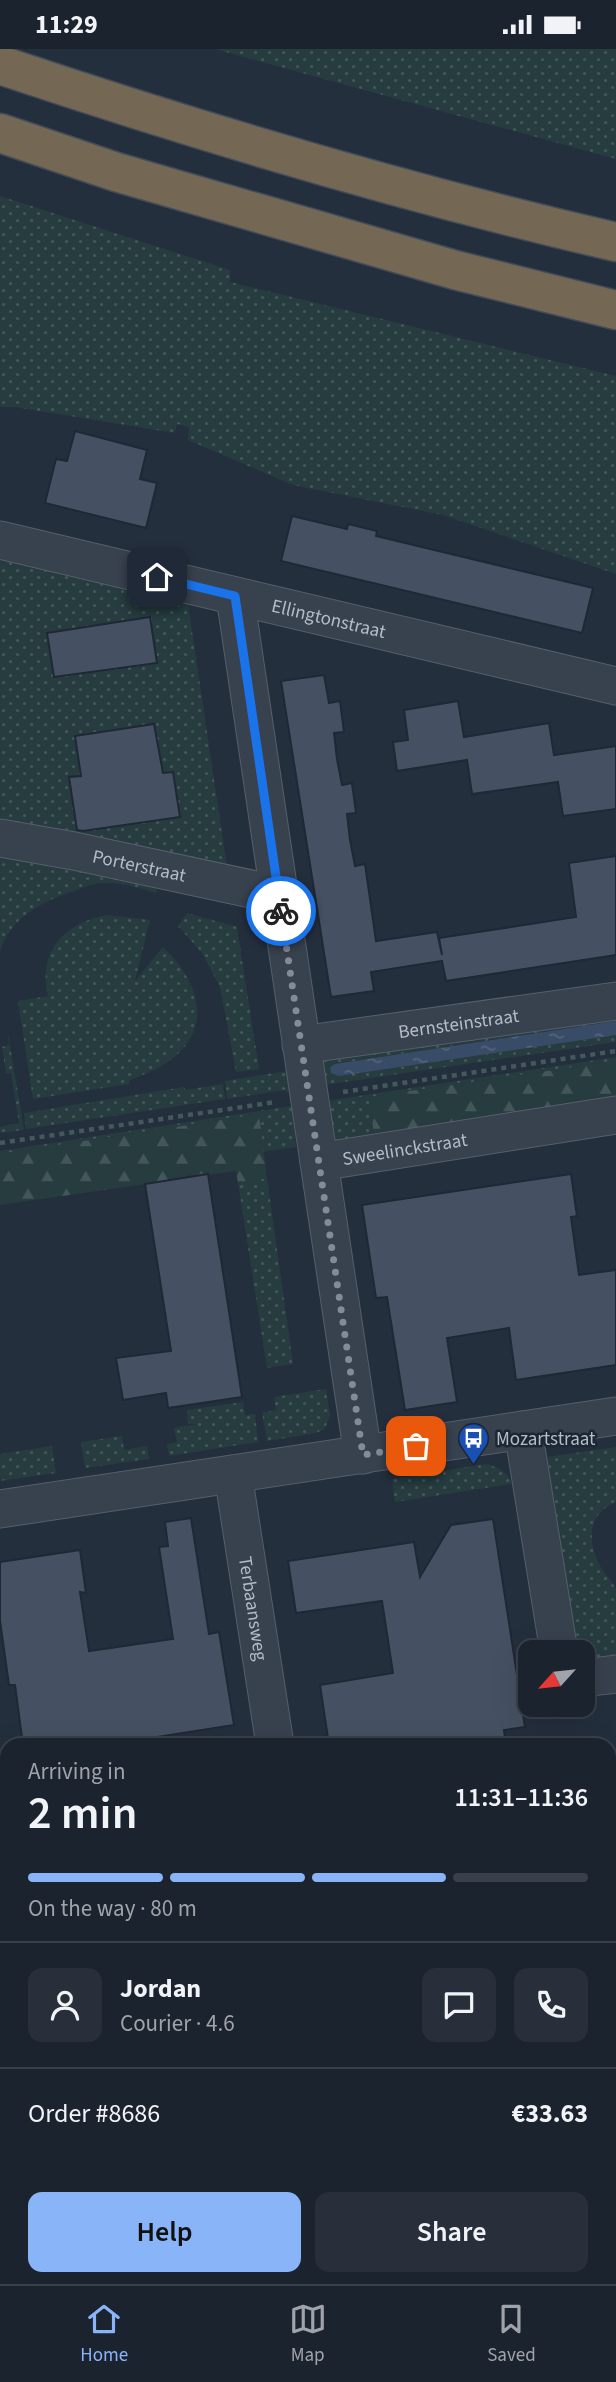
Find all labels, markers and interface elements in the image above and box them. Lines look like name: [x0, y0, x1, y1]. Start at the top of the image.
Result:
text: 11:29: [35, 6, 98, 43]
pin: [127, 547, 187, 607]
icon: home: [138, 558, 176, 596]
street label: Ellingtonstraat: [269, 593, 389, 646]
street label: Porterstraat: [90, 843, 189, 890]
courier: [246, 876, 316, 946]
icon: bike: [262, 892, 300, 930]
street label: Bernsteinstraat: [397, 1003, 521, 1046]
street label: Sweelinckstraat: [340, 1127, 470, 1173]
pin: [386, 1416, 446, 1476]
bus stop icon: Mozartstraat: [456, 1421, 490, 1465]
place label: Mozartstraat: [496, 1426, 596, 1453]
icon: bag: [397, 1427, 435, 1465]
street label: Terbaansweg: [231, 1555, 274, 1663]
north arrow: [518, 1640, 595, 1717]
map controls: [518, 1640, 595, 1717]
text: Arriving in: [28, 1755, 126, 1788]
text: 11:31–11:36: [455, 1779, 588, 1816]
text: 2 min: [28, 1781, 137, 1846]
text: On the way · 80 m: [28, 1892, 197, 1925]
button: person: [28, 1968, 102, 2042]
button: chat: [422, 1968, 496, 2042]
button: phone: [514, 1968, 588, 2042]
text: Jordan: [120, 1970, 201, 2007]
text: Courier · 4.6: [120, 2007, 235, 2040]
text: Order #8686: [28, 2095, 160, 2132]
text: €33.63: [512, 2095, 588, 2132]
button: Help: [28, 2192, 301, 2272]
button: Share: [315, 2192, 588, 2272]
tab: Home: [80, 2300, 128, 2369]
tab: Map: [289, 2300, 327, 2369]
tab: Saved: [487, 2300, 536, 2369]

